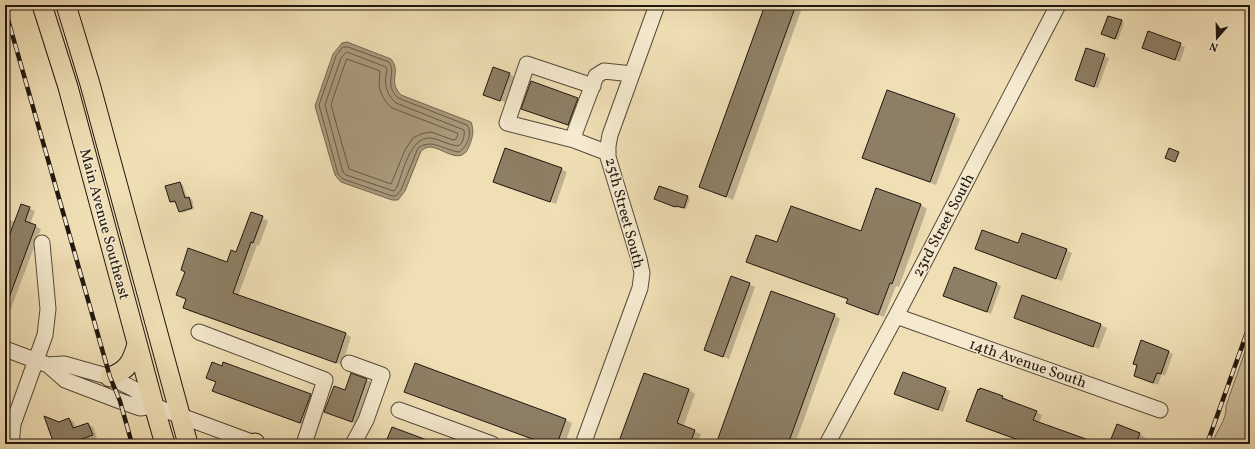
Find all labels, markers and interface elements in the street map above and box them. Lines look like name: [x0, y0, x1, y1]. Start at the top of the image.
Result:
north arrow: [1197, 18, 1237, 58]
text: N: [1208, 38, 1220, 54]
street label: Main Avenue Southeast: [73, 147, 134, 302]
street label: 25th Street South: [599, 156, 648, 271]
street label: 23rd Street South: [908, 170, 980, 281]
street label: 14th Avenue South: [966, 334, 1089, 394]

